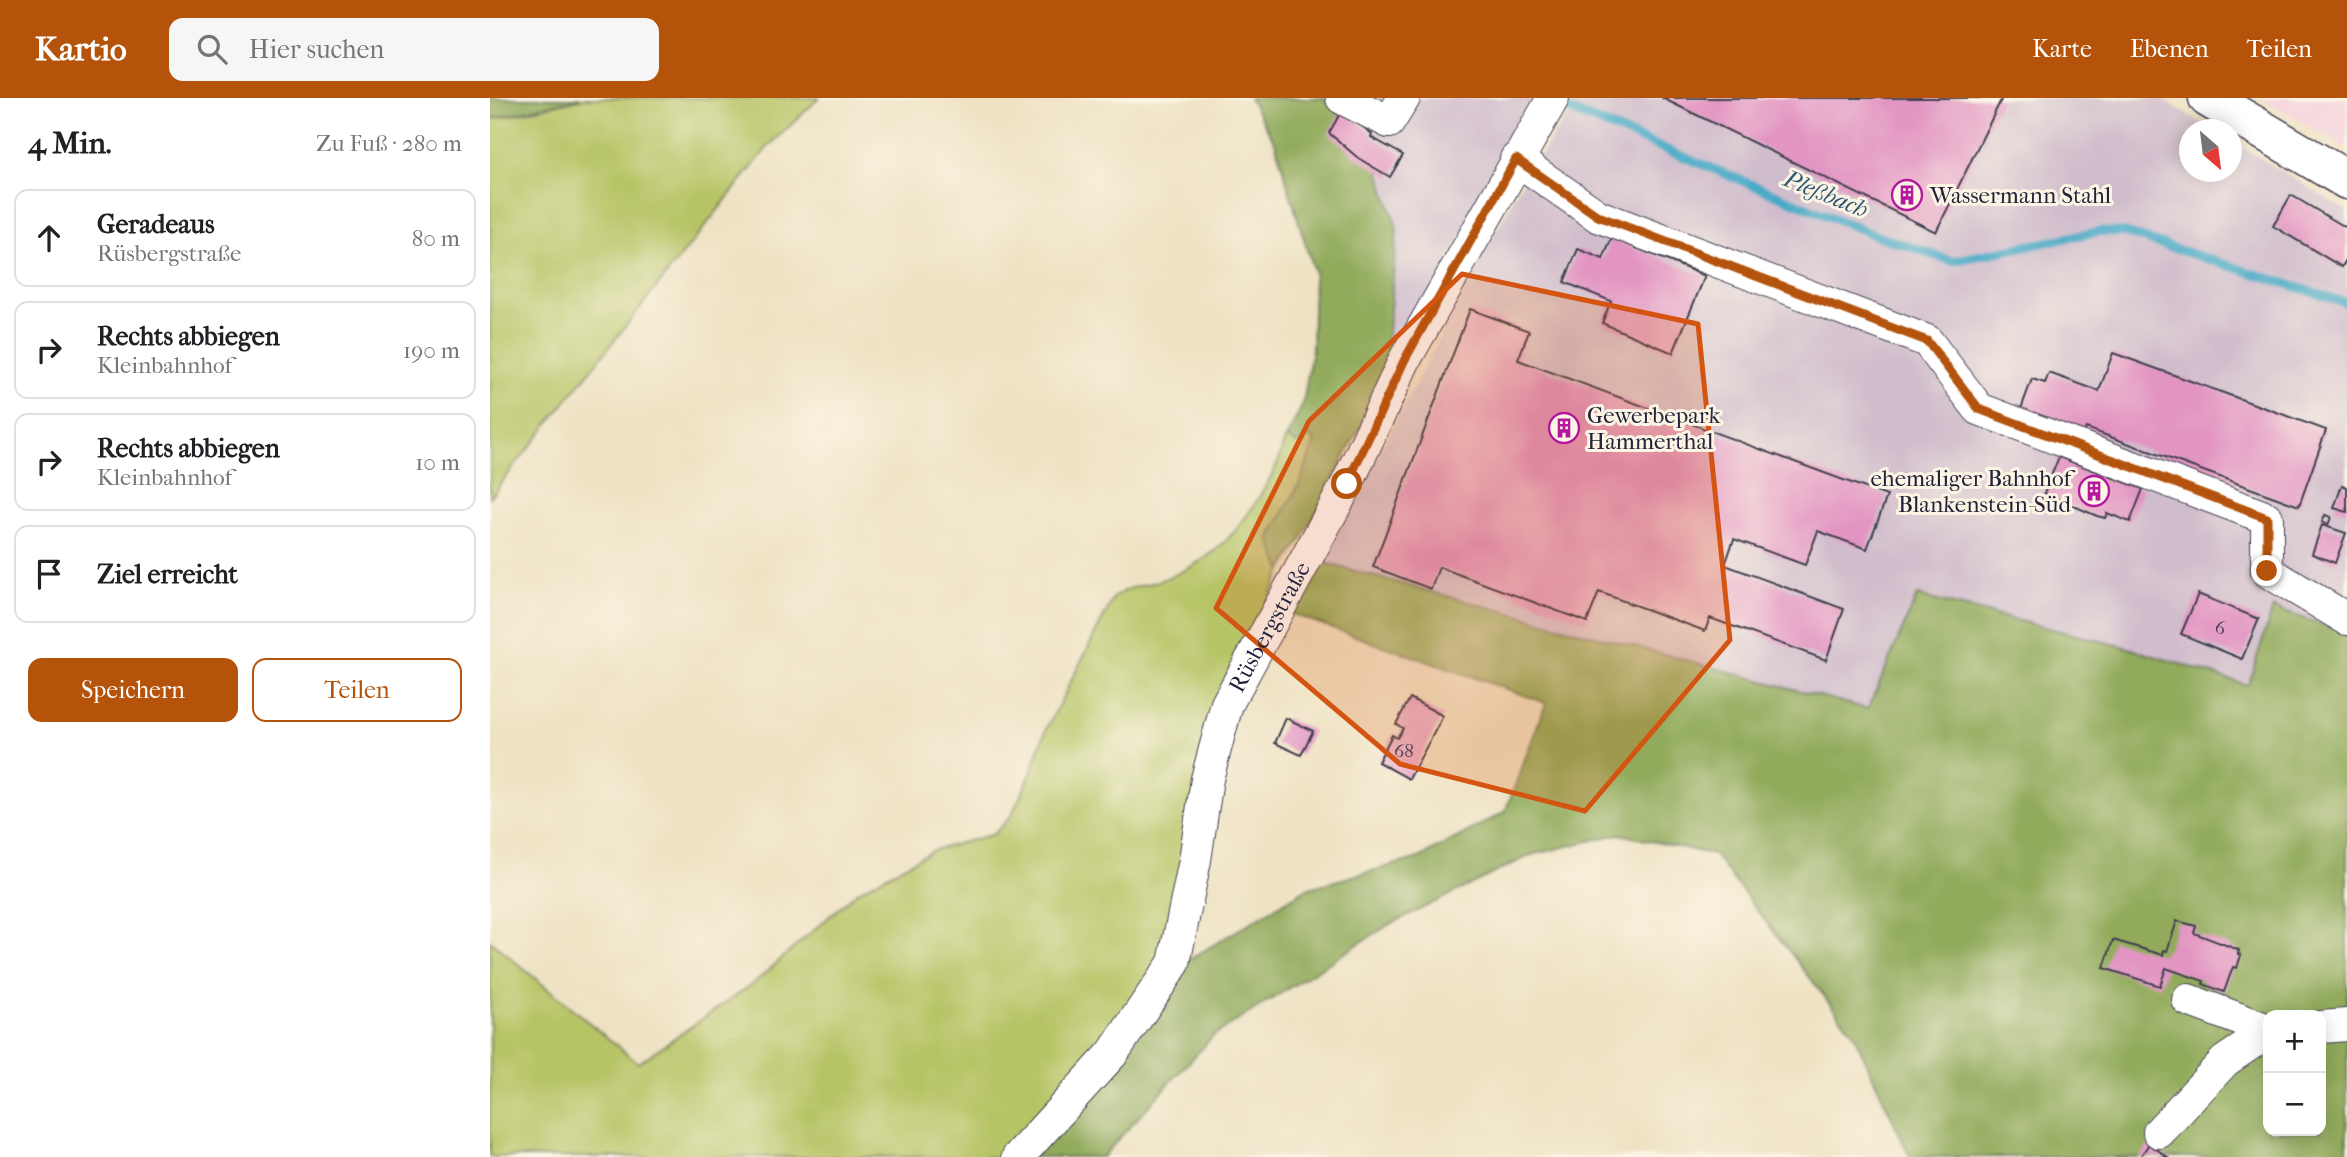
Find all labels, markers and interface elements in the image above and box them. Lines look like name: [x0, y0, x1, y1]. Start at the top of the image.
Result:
search box: [169, 18, 659, 81]
text: Kartio: [35, 30, 127, 69]
icon: search: [193, 30, 231, 68]
text: Hier suchen: [249, 34, 384, 65]
text: Karte: [2032, 35, 2092, 63]
text: Ebenen: [2130, 35, 2209, 63]
text: Teilen: [2247, 35, 2312, 63]
north arrow: [2179, 119, 2242, 182]
text: 4 Min.: [28, 126, 112, 161]
text: Zu Fuß · 280 m: [316, 130, 462, 157]
water label: Pleßbach: [1779, 164, 1872, 224]
building icon: Wassermann Stahl: [1890, 178, 1924, 212]
place label: Wassermann Stahl: [1929, 182, 2112, 209]
text: Geradeaus: [97, 209, 215, 240]
icon: ahead: [30, 219, 68, 257]
text: 80 m: [412, 225, 460, 252]
text: Rüsbergstraße: [97, 240, 241, 267]
text: Rechts abbiegen: [97, 321, 280, 352]
icon: right: [30, 331, 68, 369]
text: 190 m: [403, 337, 460, 364]
text: Kleinbahnhof: [97, 352, 232, 379]
place label: Gewerbepark Hammerthal: [1587, 402, 1721, 455]
building icon: Gewerbepark Hammerthal: [1547, 411, 1581, 445]
text: Rechts abbiegen: [97, 433, 280, 464]
icon: right: [30, 443, 68, 481]
text: 10 m: [415, 449, 460, 476]
text: Kleinbahnhof: [97, 464, 232, 491]
place label: ehemaliger Bahnhof Blankenstein-Süd: [1871, 465, 2075, 518]
route start: [1331, 468, 1362, 499]
building icon: ehemaliger Bahnhof Blankenstein-Süd: [2077, 474, 2111, 508]
icon: arrive: [30, 555, 68, 593]
route end: [2251, 555, 2282, 586]
street label: Rüsbergstraße: [1223, 557, 1316, 697]
text: Ziel erreicht: [97, 559, 238, 590]
house number: 6: [2215, 617, 2226, 639]
button: Speichern: [28, 658, 238, 722]
button: Teilen: [252, 658, 462, 722]
house number: 68: [1394, 740, 1414, 762]
map controls: [2263, 1010, 2326, 1136]
button: +: [2263, 1010, 2326, 1073]
button: −: [2263, 1073, 2326, 1136]

